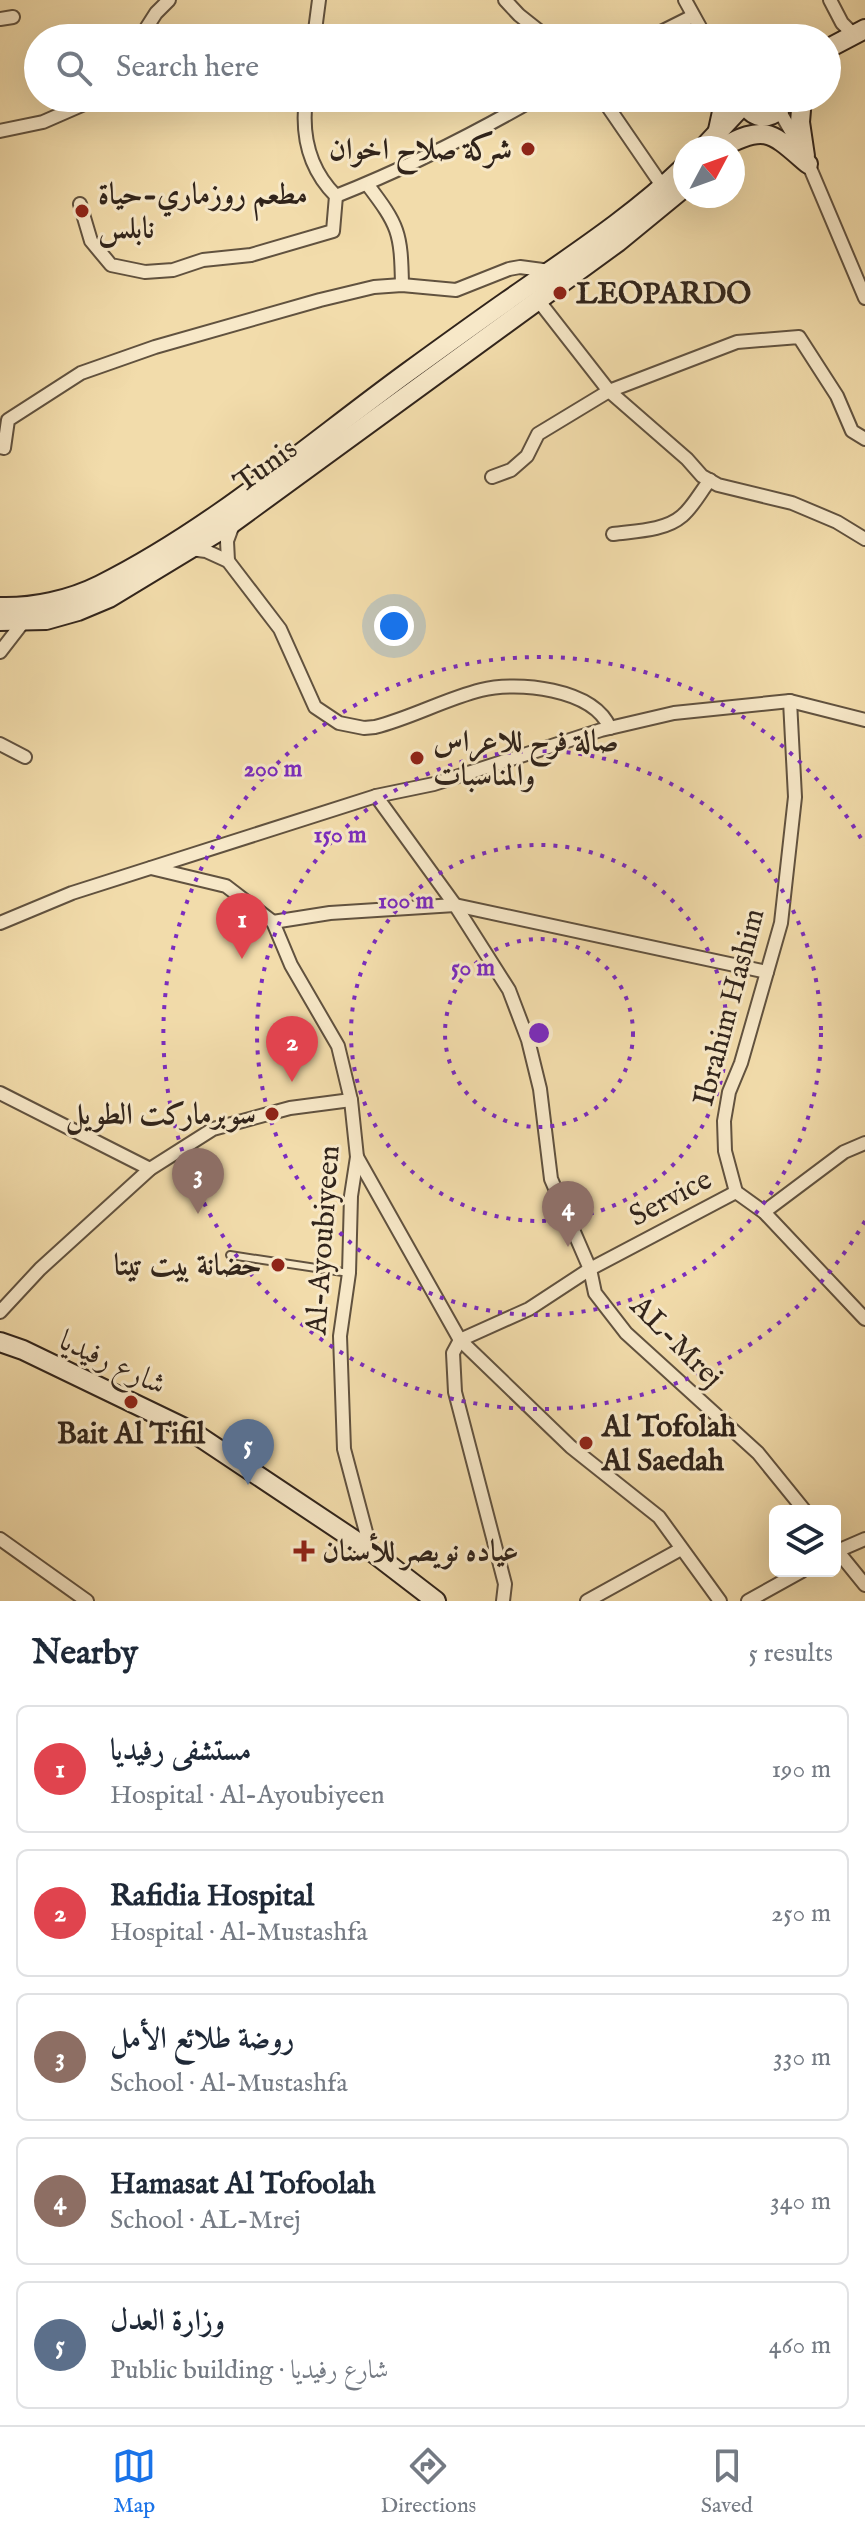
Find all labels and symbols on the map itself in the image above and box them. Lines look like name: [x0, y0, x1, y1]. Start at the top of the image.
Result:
place label: شركة صلاح اخوان: [329, 131, 512, 176]
north arrow: [673, 136, 745, 208]
marker: شركة صلاح اخوان: [519, 140, 537, 158]
place label: مطعم روزماري-حياة نابلس: [98, 177, 308, 249]
marker: مطعم روزماري-حياة نابلس: [73, 202, 91, 220]
place label: LEOPARDO: [576, 276, 751, 314]
marker: LEOPARDO: [551, 284, 569, 302]
street label: Tunis: [227, 431, 305, 502]
your location: [374, 606, 414, 646]
place label: صالة فرح للاعراس والمناسبات: [433, 724, 619, 796]
marker: صالة فرح للاعراس والمناسبات: [408, 749, 426, 767]
text: 200 m: [244, 754, 303, 785]
text: 150 m: [313, 820, 367, 851]
text: 100 m: [378, 886, 435, 917]
pin: 1: [216, 893, 268, 959]
street label: Ibrahim Hashim: [685, 905, 775, 1110]
text: 50 m: [451, 953, 496, 984]
pin: 2: [266, 1016, 318, 1082]
centre of rings: [525, 1019, 553, 1047]
place label: سوبرماركت الطويل: [65, 1097, 256, 1135]
marker: سوبرماركت الطويل: [263, 1105, 281, 1123]
street label: Al-Ayoubiyeen: [298, 1144, 350, 1337]
pin: 3: [172, 1148, 224, 1214]
street label: Service: [623, 1161, 719, 1236]
pin: 4: [542, 1181, 594, 1247]
place label: حضانة بيت تيتا: [114, 1248, 262, 1286]
marker: حضانة بيت تيتا: [269, 1256, 287, 1274]
street label: AL-Mrej: [621, 1287, 730, 1397]
street label: شارع رفيديا: [51, 1323, 172, 1409]
marker: Bait Al Tifil: [122, 1393, 140, 1411]
place label: Al Tofolah Al Saedah: [601, 1409, 737, 1481]
place label: Bait Al Tifil: [57, 1416, 206, 1454]
pin: 5: [222, 1419, 274, 1485]
marker: Al Tofolah Al Saedah: [577, 1434, 595, 1452]
place label: عياده نويصر للأسنان: [322, 1532, 518, 1572]
marker: عياده نويصر للأسنان: [293, 1540, 315, 1562]

